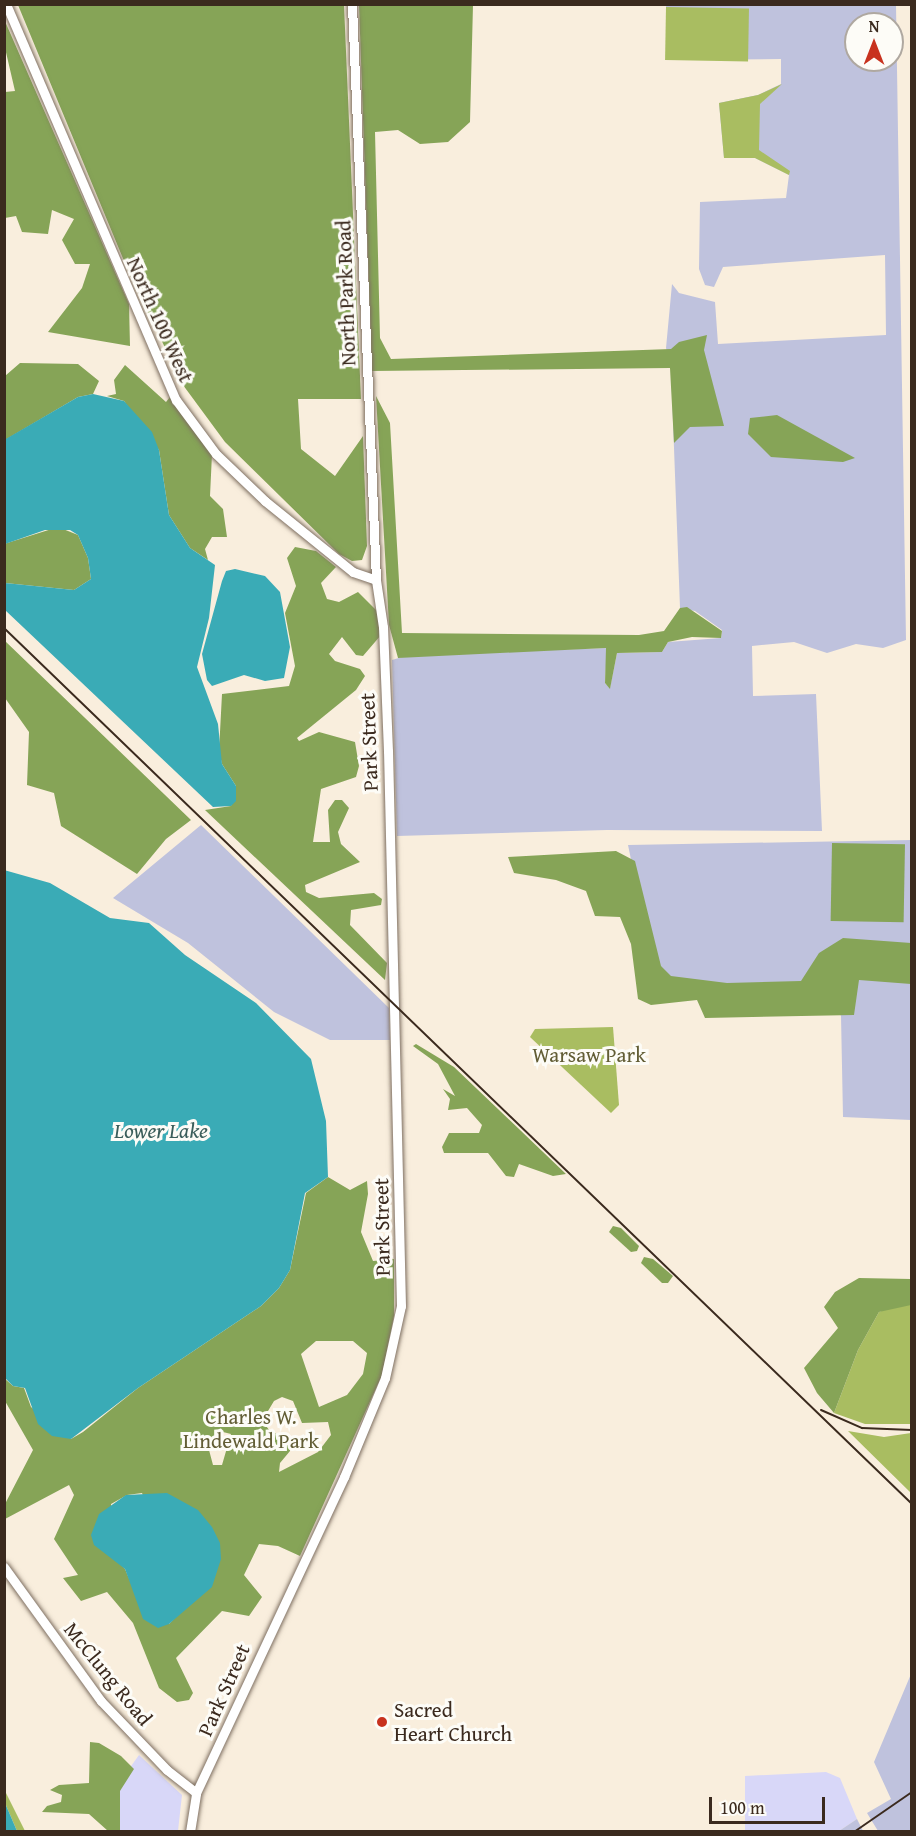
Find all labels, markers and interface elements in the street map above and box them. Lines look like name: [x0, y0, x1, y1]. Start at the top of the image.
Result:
north arrow: [844, 12, 904, 72]
text: N: [869, 14, 879, 38]
street label: North Park Road: [331, 220, 361, 366]
street label: North 100 West: [121, 253, 199, 387]
street label: Park Street: [355, 692, 383, 792]
park label: Warsaw Park: [532, 1042, 646, 1068]
water label: Lower Lake: [114, 1118, 208, 1144]
street label: Park Street: [369, 1178, 395, 1276]
park label: Charles W. Lindewald Park: [183, 1404, 319, 1454]
street label: McClung Road: [59, 1617, 157, 1731]
street label: Park Street: [193, 1640, 255, 1740]
place label: Sacred Heart Church: [394, 1697, 512, 1747]
marker: Sacred Heart Church: [375, 1715, 389, 1729]
scale bar: [712, 1785, 828, 1823]
text: 100 m: [720, 1794, 765, 1821]

